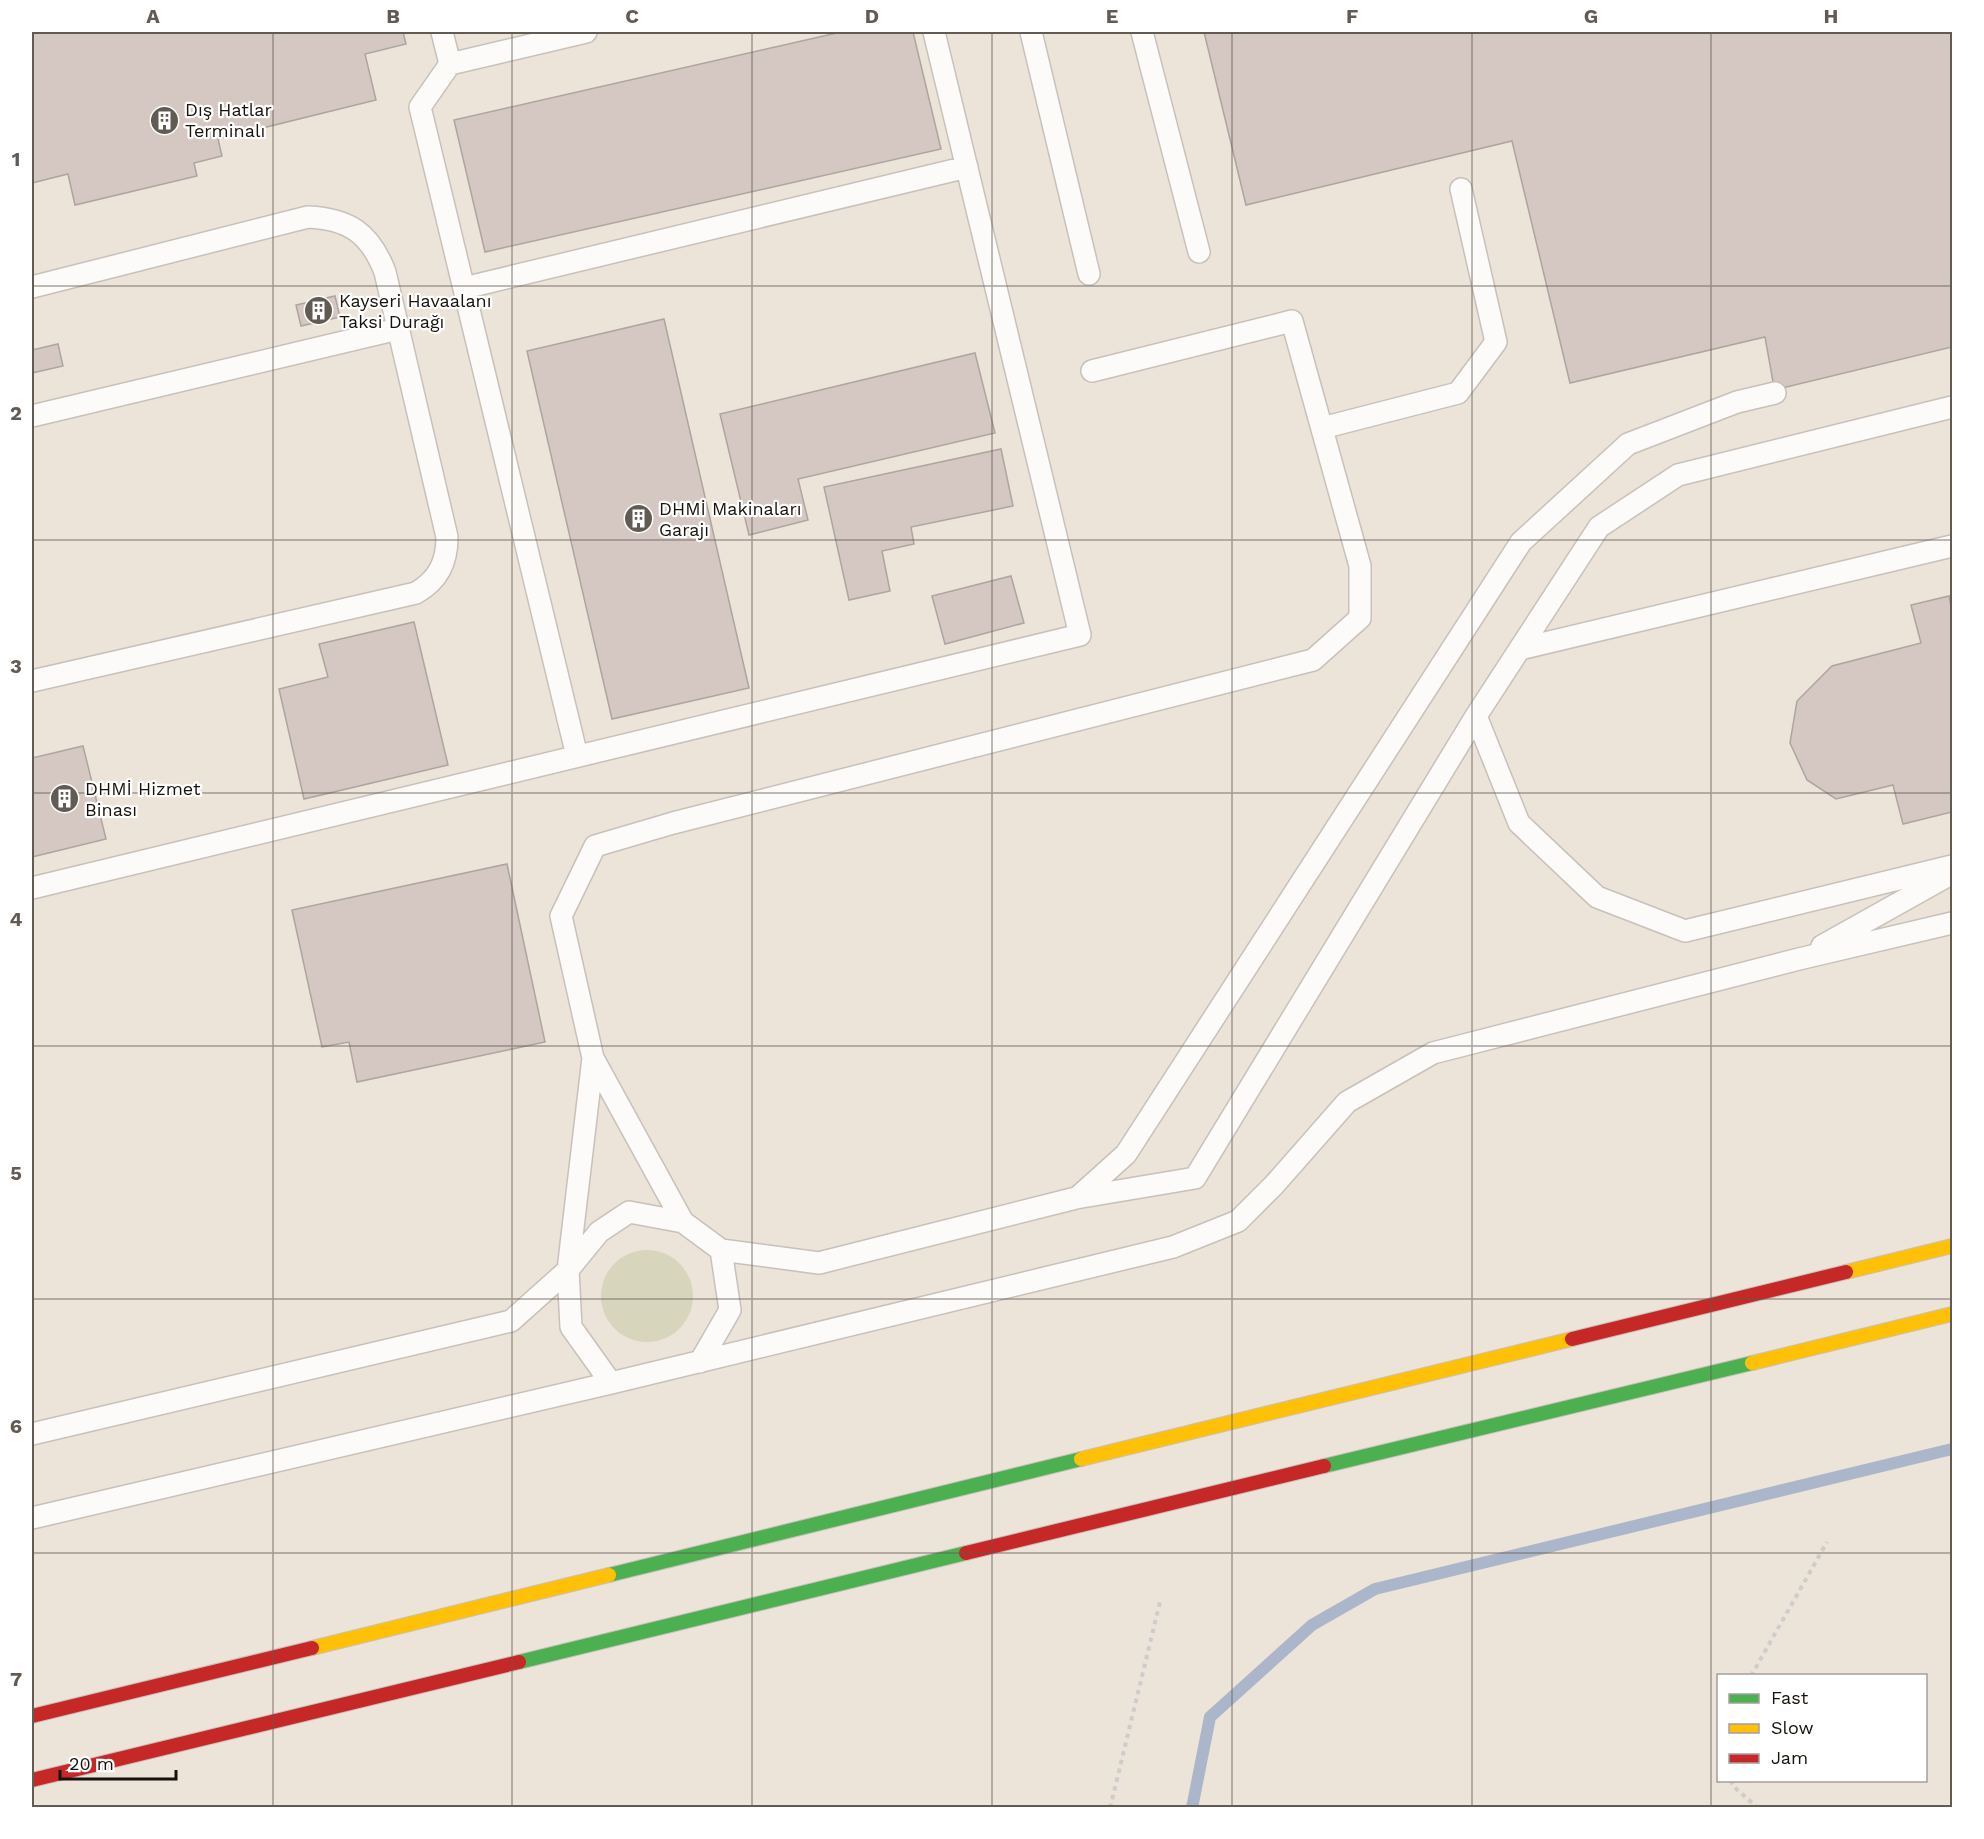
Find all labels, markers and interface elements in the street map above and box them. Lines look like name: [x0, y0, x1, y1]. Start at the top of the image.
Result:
text: A: [146, 4, 160, 28]
text: B: [386, 4, 400, 28]
text: C: [625, 4, 639, 28]
text: D: [865, 4, 879, 28]
text: E: [1106, 4, 1118, 28]
text: F: [1346, 4, 1358, 28]
text: G: [1584, 4, 1598, 28]
text: H: [1824, 4, 1838, 28]
place label: Dış Hatlar Terminalı: [185, 99, 272, 141]
building icon: Dış Hatlar Terminalı: [148, 104, 180, 136]
text: 1: [12, 147, 20, 171]
place label: Kayseri Havaalanı Taksi Durağı: [339, 290, 492, 332]
building icon: Kayseri Havaalanı Taksi Durağı: [302, 295, 334, 327]
text: 2: [10, 401, 22, 425]
place label: DHMİ Makinaları Garajı: [659, 498, 802, 540]
building icon: DHMİ Makinaları Garajı: [622, 503, 654, 535]
text: 3: [10, 654, 22, 678]
place label: DHMİ Hizmet Binası: [85, 778, 201, 820]
building icon: DHMİ Hizmet Binası: [48, 783, 80, 815]
text: 4: [10, 907, 23, 931]
text: 5: [10, 1161, 22, 1185]
text: 6: [10, 1414, 22, 1438]
text: 7: [10, 1667, 22, 1691]
legend: [1717, 1674, 1927, 1782]
text: Fast: [1771, 1687, 1809, 1708]
text: Slow: [1771, 1717, 1814, 1738]
scale bar: [60, 1743, 176, 1781]
text: Jam: [1771, 1747, 1808, 1768]
text: 20 m: [69, 1753, 114, 1774]

